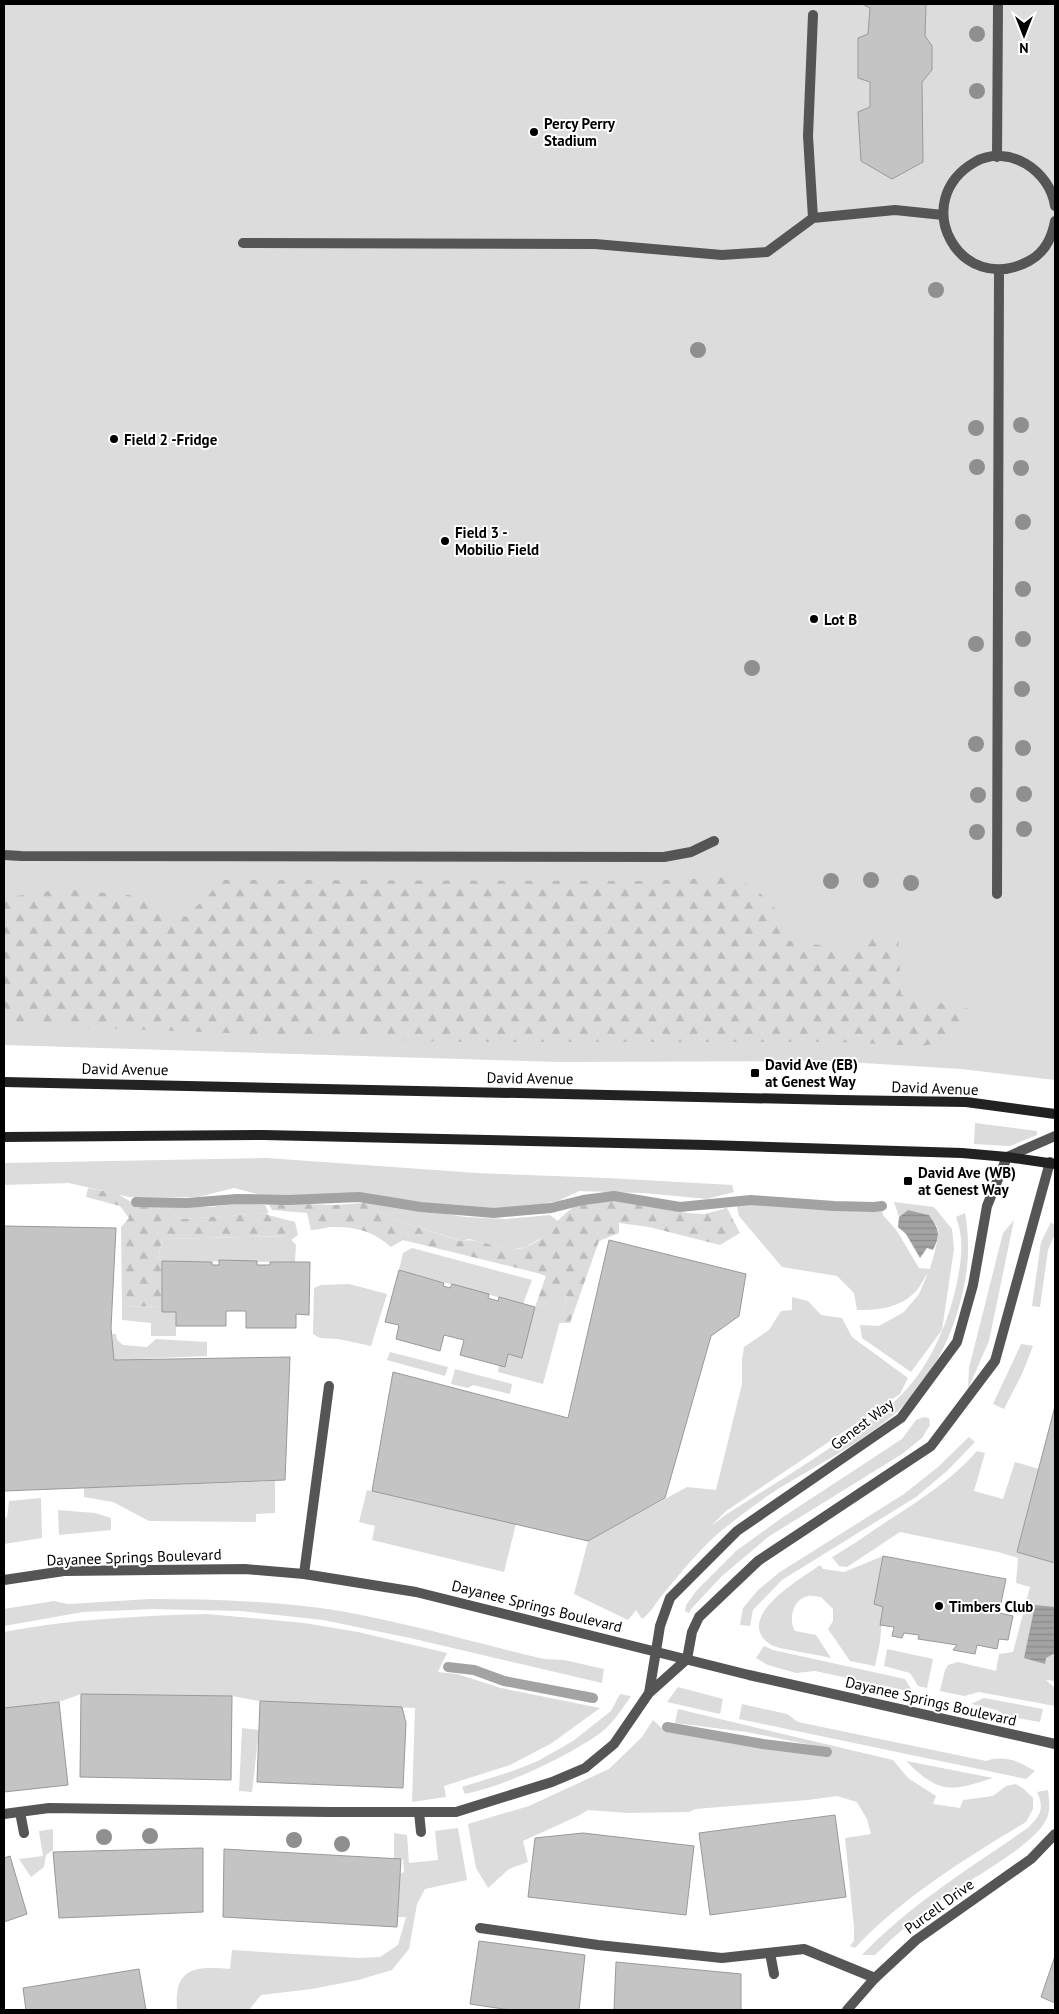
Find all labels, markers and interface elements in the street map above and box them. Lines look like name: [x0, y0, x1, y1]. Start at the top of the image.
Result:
north arrow: [999, 10, 1049, 60]
text: N: [1019, 39, 1029, 57]
place label: Percy Perry Stadium: [544, 114, 616, 150]
marker: Percy Perry Stadium: [528, 126, 540, 138]
place label: Field 2 -Fridge: [124, 430, 218, 449]
marker: Field 2 -Fridge: [108, 433, 120, 445]
place label: Field 3 - Mobilio Field: [455, 523, 539, 559]
marker: Field 3 - Mobilio Field: [439, 535, 451, 547]
place label: Lot B: [824, 610, 857, 629]
marker: Lot B: [808, 613, 820, 625]
place label: David Ave (EB) at Genest Way: [765, 1055, 858, 1091]
street label: David Avenue: [81, 1059, 169, 1079]
marker: David Ave (EB) at Genest Way: [749, 1067, 761, 1079]
street label: David Avenue: [486, 1068, 574, 1088]
street label: David Avenue: [891, 1077, 979, 1099]
place label: David Ave (WB) at Genest Way: [918, 1163, 1016, 1199]
marker: David Ave (WB) at Genest Way: [902, 1175, 914, 1187]
street label: Genest Way: [827, 1394, 897, 1454]
street label: Dayanee Springs Boulevard: [46, 1544, 222, 1570]
street label: Dayanee Springs Boulevard: [450, 1576, 624, 1636]
place label: Timbers Club: [949, 1597, 1033, 1616]
marker: Timbers Club: [933, 1600, 945, 1612]
street label: Dayanee Springs Boulevard: [844, 1672, 1018, 1730]
street label: Purcell Drive: [900, 1874, 978, 1938]

